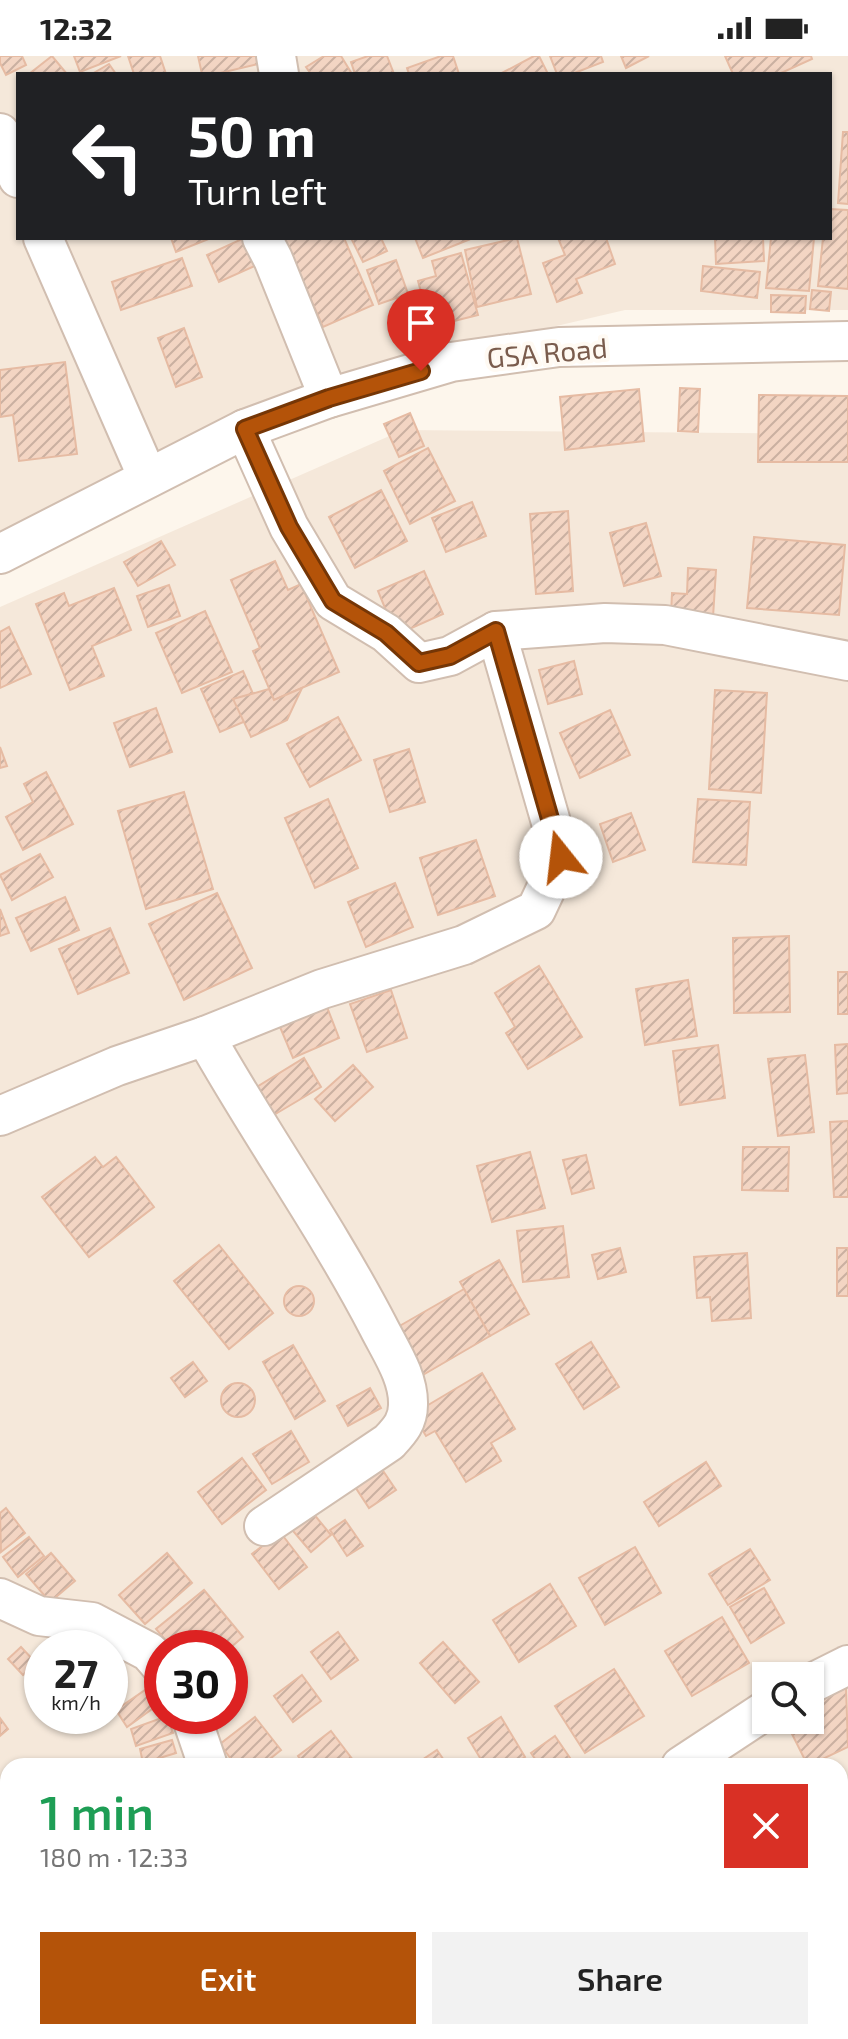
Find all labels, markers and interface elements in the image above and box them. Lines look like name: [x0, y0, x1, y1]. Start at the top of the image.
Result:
text: 12:32: [40, 10, 113, 46]
text: 50 m: [188, 101, 316, 168]
icon: left: [56, 104, 160, 208]
text: Turn left: [188, 169, 327, 212]
pin: [387, 289, 455, 371]
icon: arrive: [399, 301, 443, 345]
street label: GSA Road: [485, 330, 609, 374]
position arrow: [519, 815, 603, 899]
speed limit sign: 30: [144, 1630, 248, 1734]
text: 27: [54, 1648, 98, 1696]
map controls: [752, 1662, 824, 1734]
button: search: [752, 1662, 824, 1734]
text: km/h: [51, 1690, 101, 1714]
text: 1 min: [40, 1782, 154, 1840]
button: close: [724, 1784, 808, 1868]
text: 180 m · 12:33: [40, 1841, 188, 1872]
button: Exit: [40, 1932, 416, 2024]
button: Share: [432, 1932, 808, 2024]

